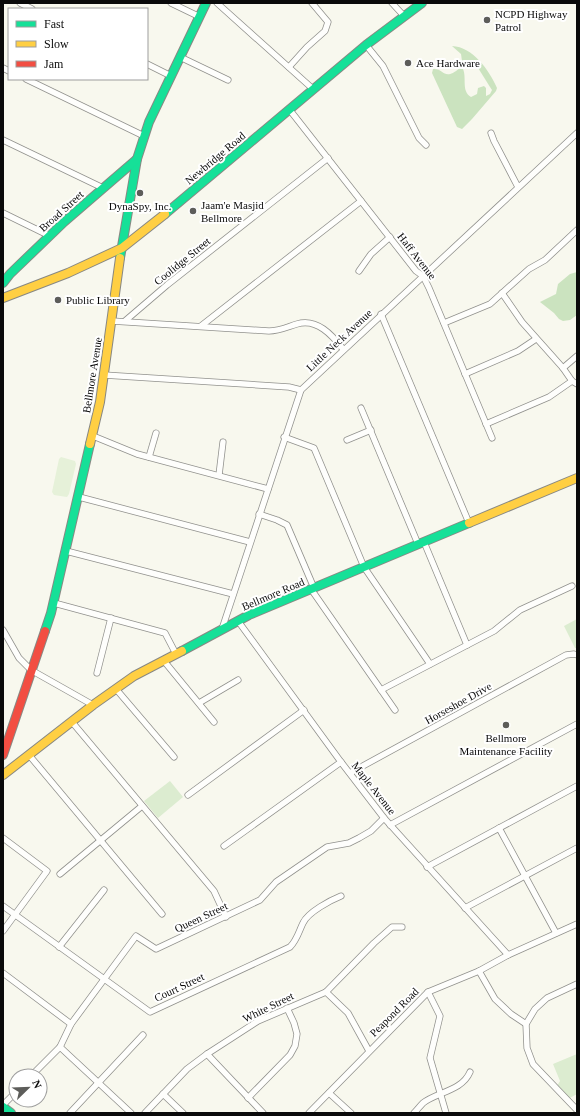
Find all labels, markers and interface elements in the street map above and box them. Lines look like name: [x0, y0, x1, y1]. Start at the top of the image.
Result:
legend: [8, 8, 148, 80]
place label: NCPD Highway Patrol: [495, 8, 568, 33]
marker: NCPD Highway Patrol: [482, 15, 492, 25]
text: Fast: [44, 17, 65, 31]
text: Slow: [44, 37, 69, 51]
text: Jam: [44, 57, 64, 71]
place label: Ace Hardware: [416, 57, 480, 69]
marker: Ace Hardware: [403, 58, 413, 68]
street label: Newbridge Road: [182, 129, 248, 187]
street label: Broad Street: [36, 188, 86, 234]
marker: DynaSpy, Inc.: [135, 188, 145, 198]
place label: Jaam'e Masjid Bellmore: [201, 199, 264, 224]
place label: DynaSpy, Inc.: [109, 200, 172, 212]
marker: Jaam'e Masjid Bellmore: [188, 206, 198, 216]
street label: Haff Avenue: [395, 230, 439, 282]
street label: Coolidge Street: [152, 235, 212, 287]
place label: Public Library: [66, 294, 130, 306]
marker: Public Library: [53, 295, 63, 305]
street label: Little Neck Avenue: [304, 306, 374, 373]
street label: Bellmore Avenue: [80, 336, 104, 414]
street label: Bellmore Road: [240, 575, 307, 613]
street label: Horseshoe Drive: [423, 680, 493, 726]
marker: Bellmore Maintenance Facility: [501, 720, 511, 730]
place label: Bellmore Maintenance Facility: [459, 732, 553, 757]
street label: Maple Avenue: [350, 759, 398, 817]
street label: Queen Street: [173, 899, 229, 935]
street label: Court Street: [152, 970, 206, 1004]
street label: Peapond Road: [367, 985, 421, 1039]
street label: White Street: [241, 989, 295, 1025]
north arrow: [8, 1068, 48, 1108]
text: N: [30, 1078, 44, 1090]

